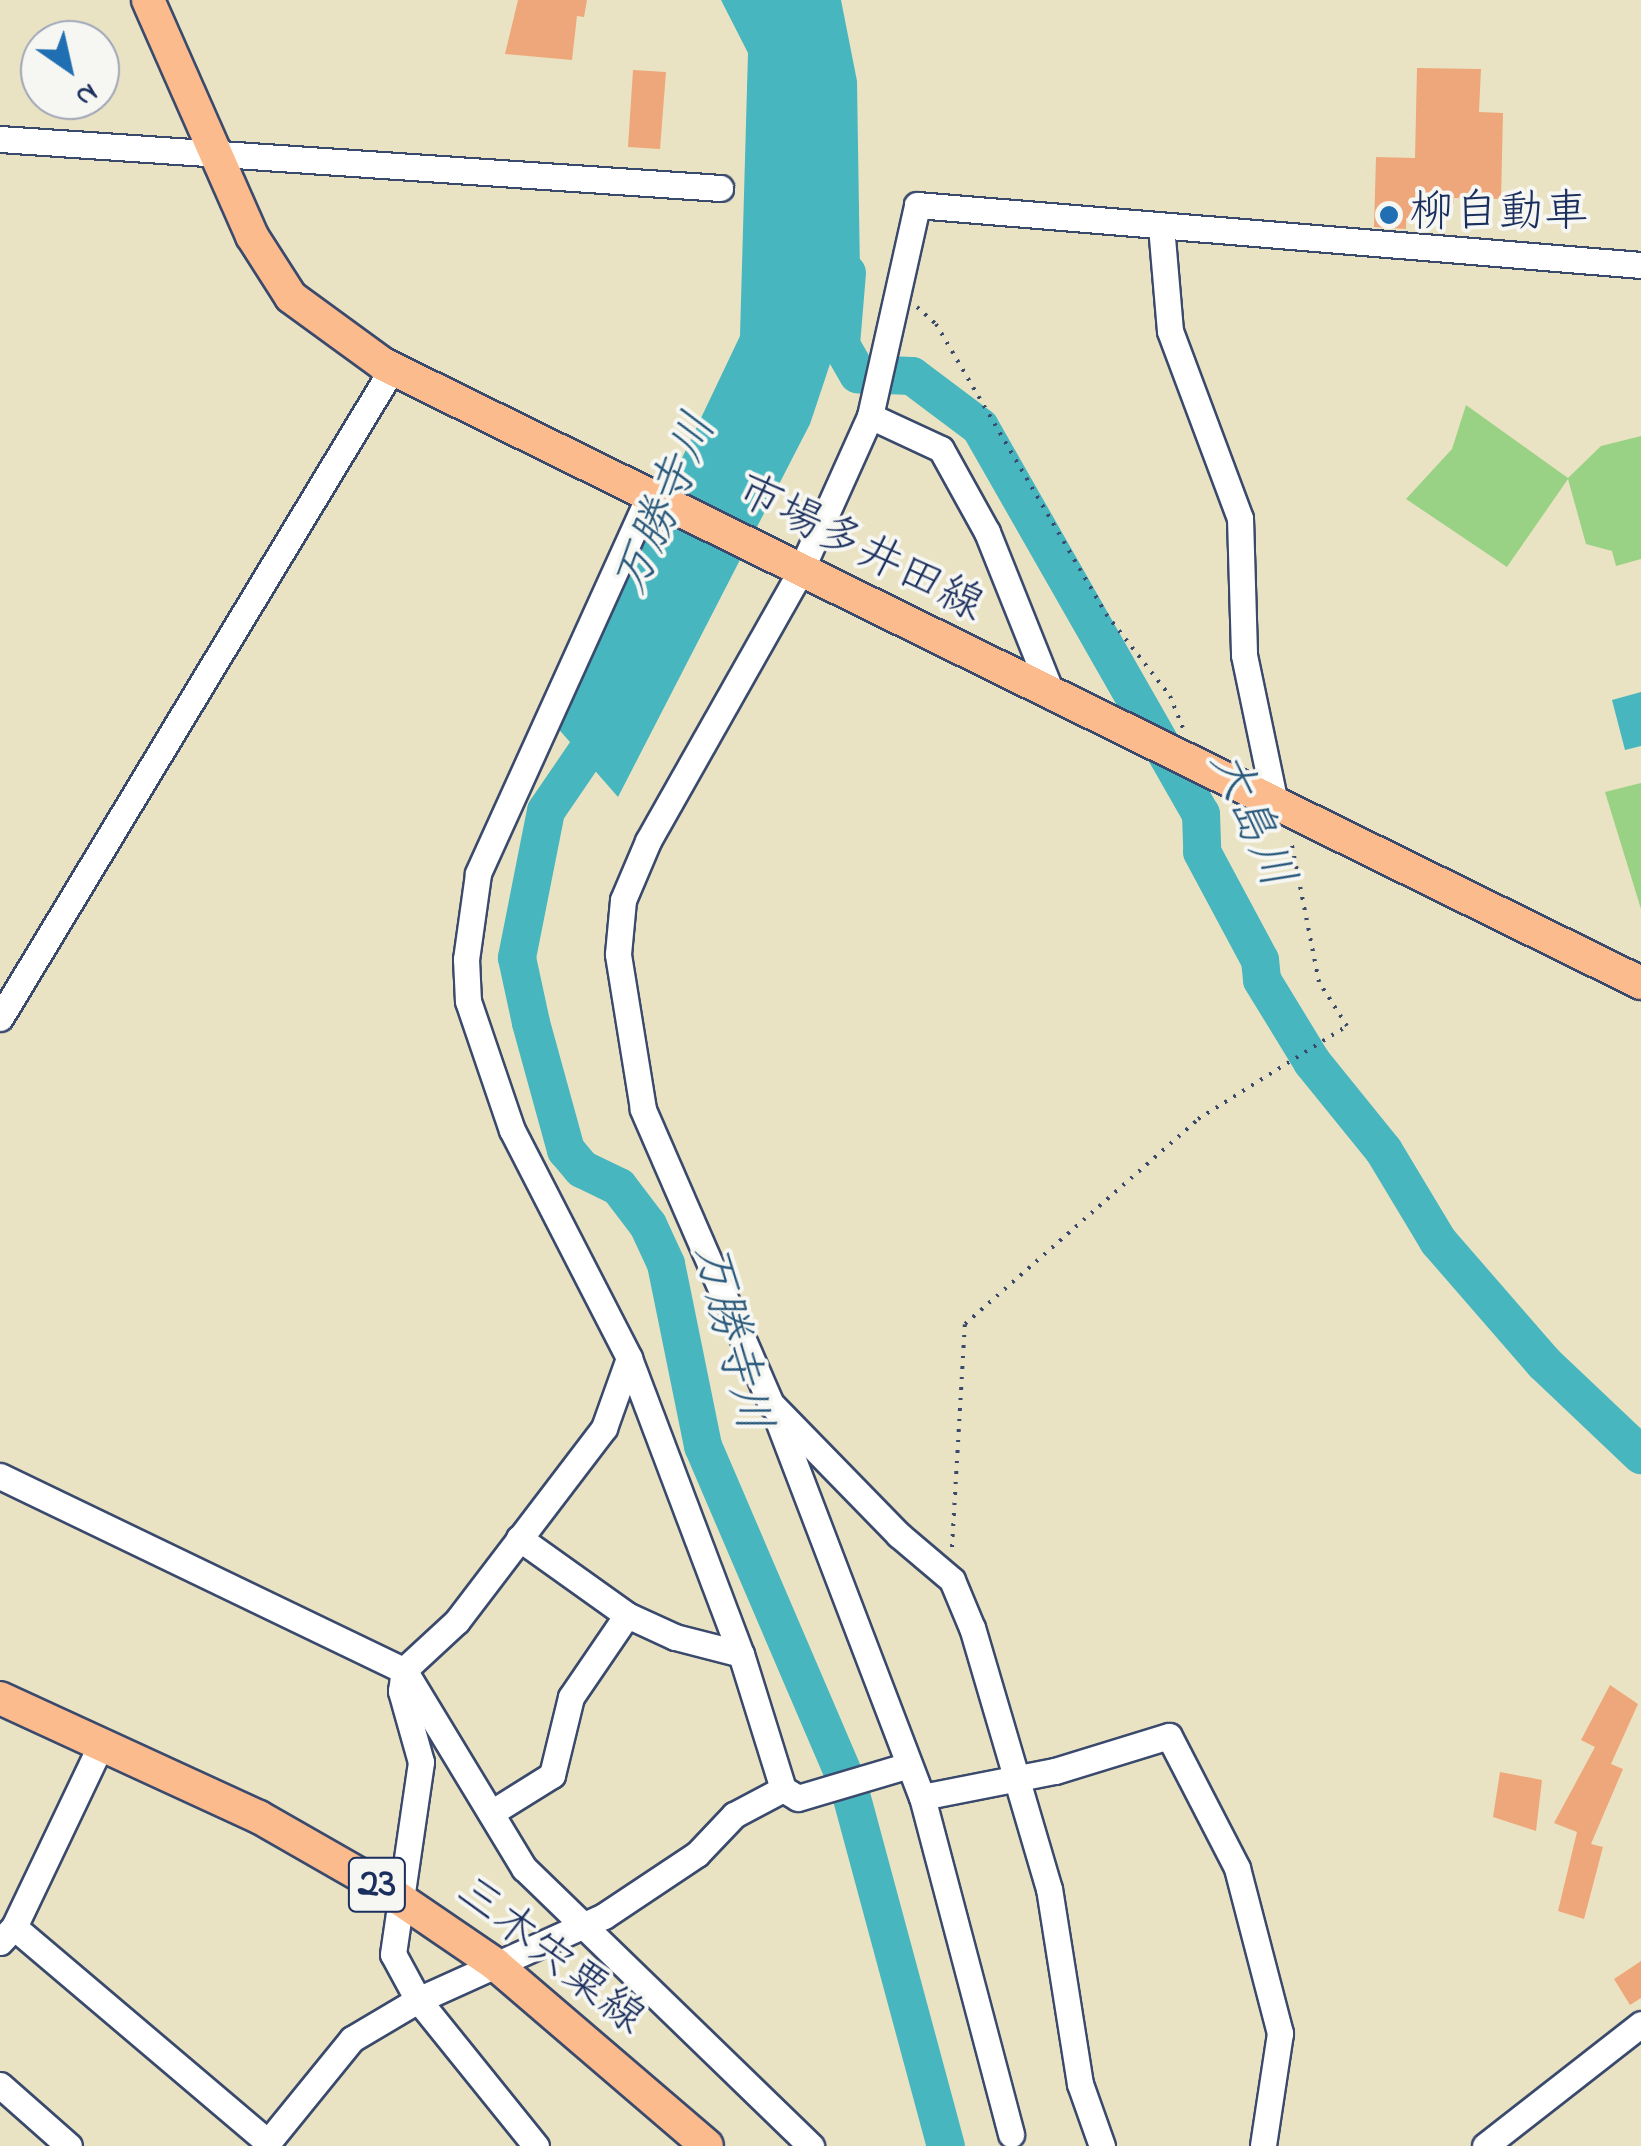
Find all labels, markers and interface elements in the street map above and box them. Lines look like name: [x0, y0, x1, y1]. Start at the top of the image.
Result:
north arrow: [20, 20, 120, 120]
text: N: [67, 71, 105, 116]
place label: 柳自動車: [1409, 188, 1589, 242]
marker: 柳自動車: [1378, 204, 1400, 226]
water label: 万勝寺川: [603, 405, 731, 605]
street label: 市場多井田線: [726, 465, 992, 635]
water label: 大島川: [1195, 742, 1305, 898]
water label: 万勝寺川: [679, 1238, 781, 1438]
road number: 23: [347, 1848, 407, 1922]
street label: 三木宍粟線: [444, 1866, 654, 2048]

